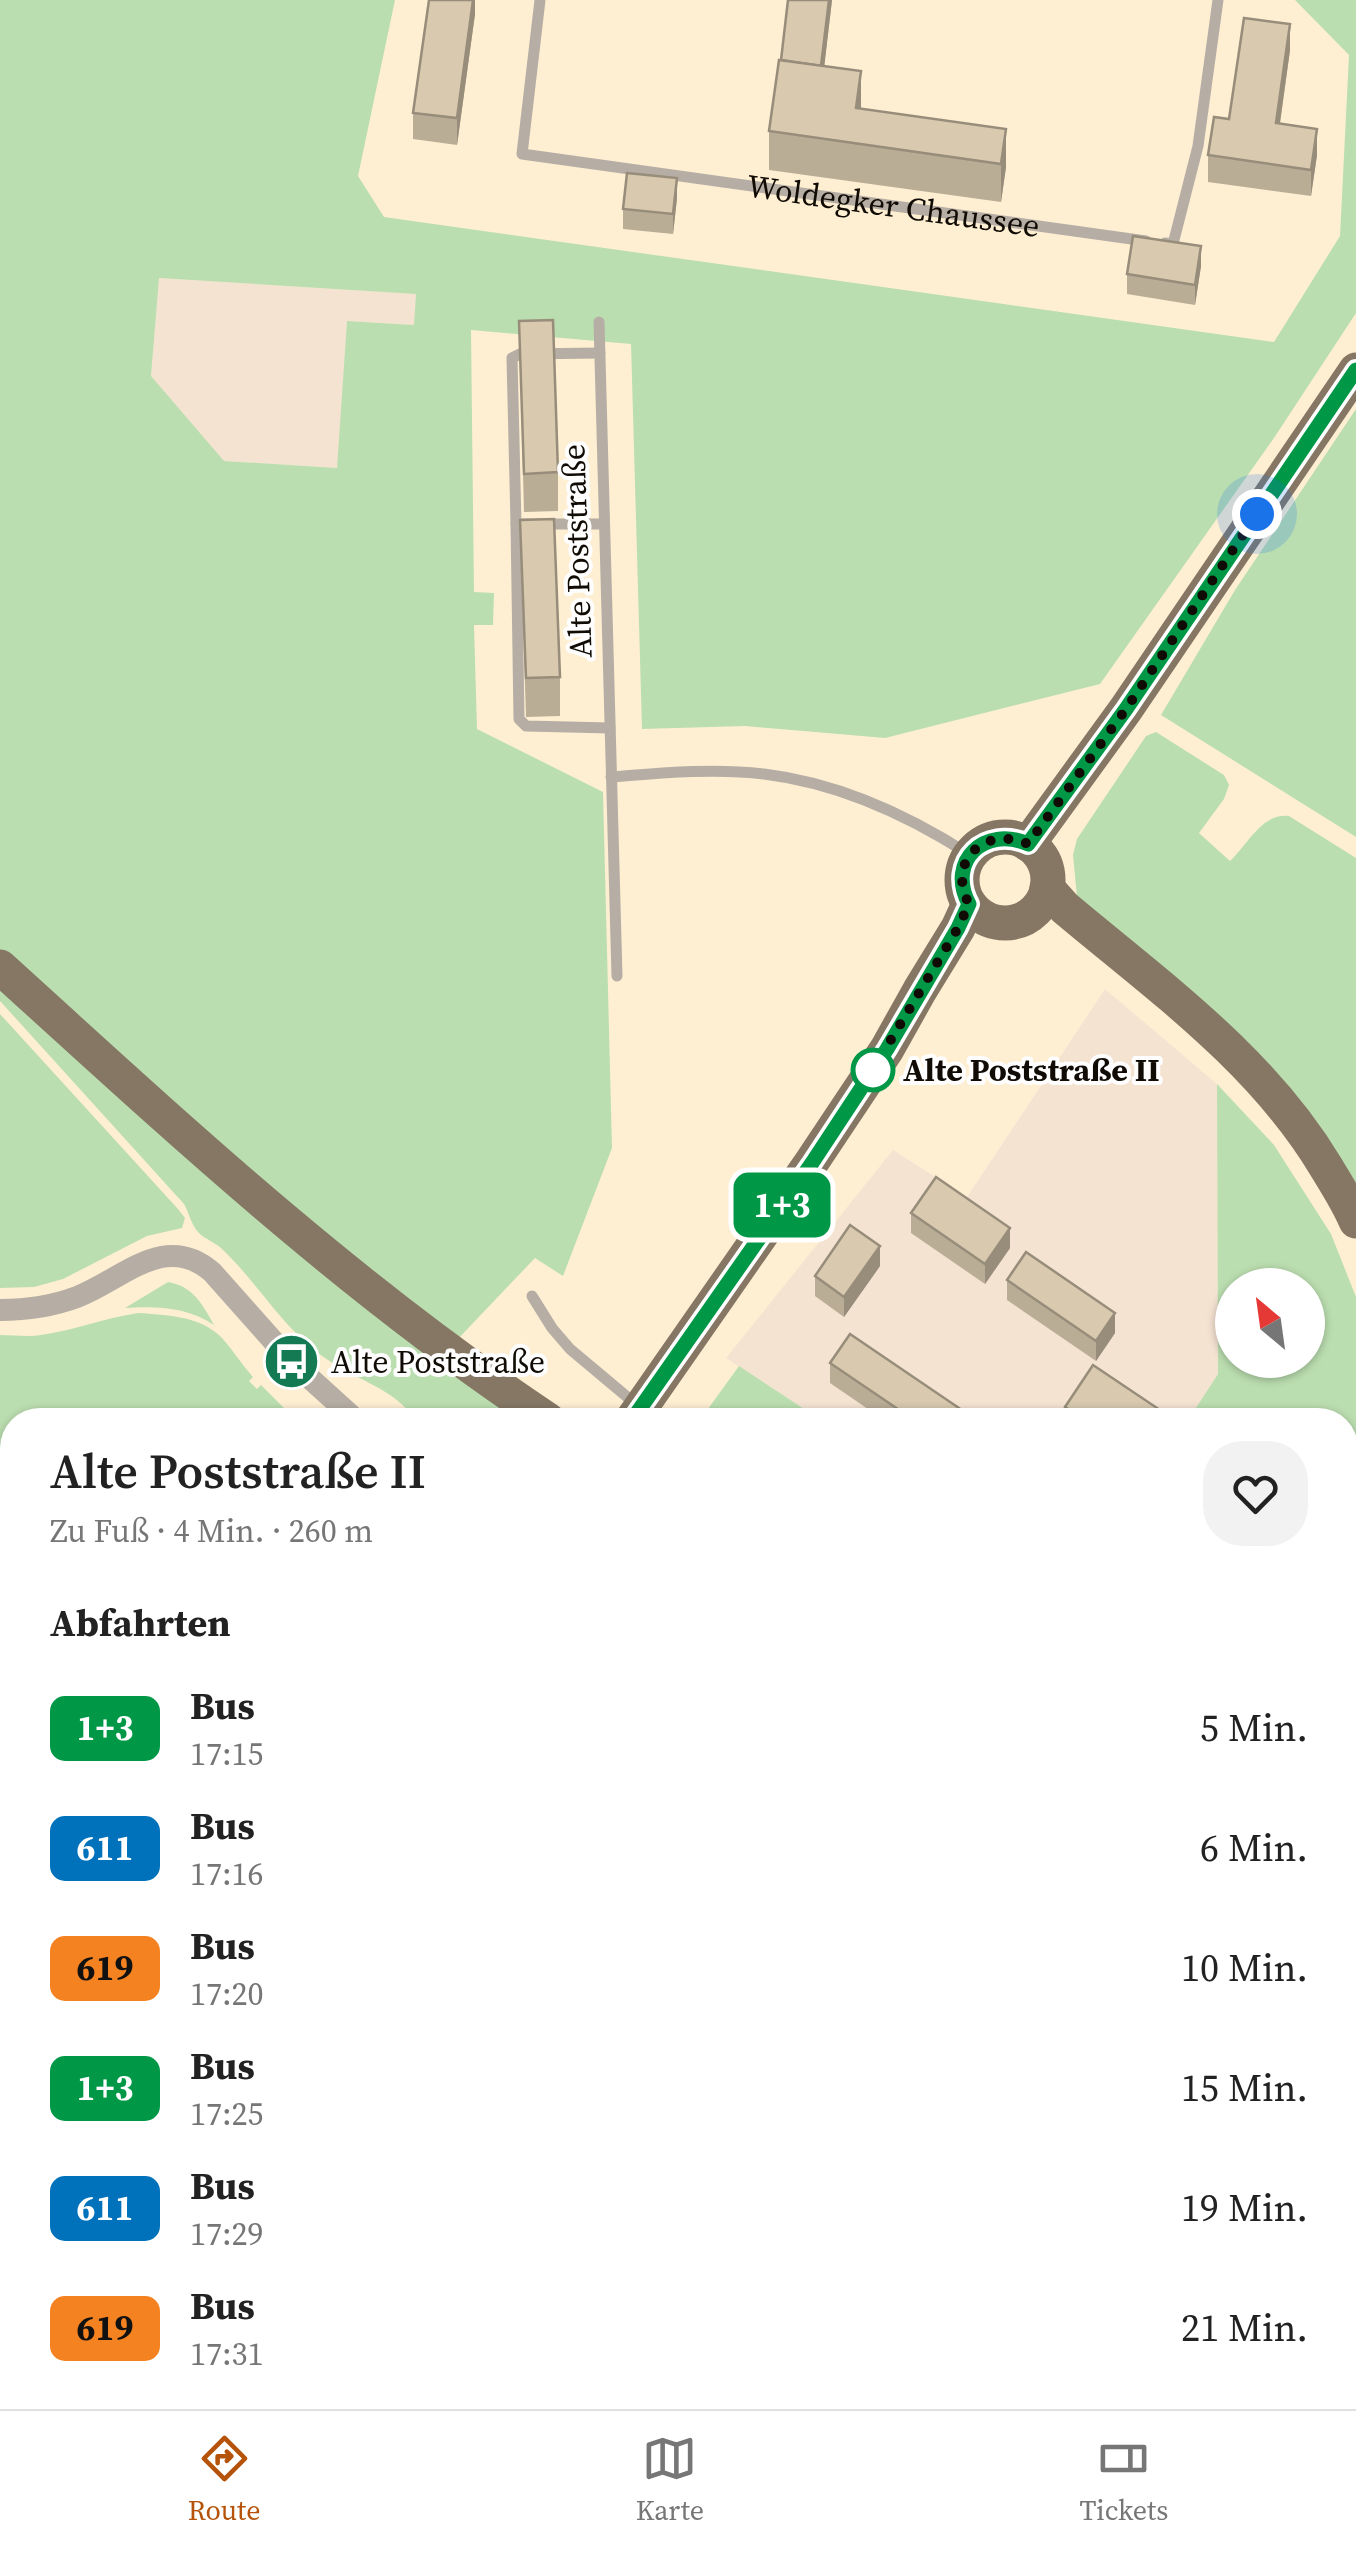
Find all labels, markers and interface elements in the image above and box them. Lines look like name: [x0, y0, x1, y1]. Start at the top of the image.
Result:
street label: Woldegker Chaussee: [744, 164, 1043, 248]
street label: Alte Poststraße: [551, 443, 603, 659]
your location: [1232, 489, 1282, 539]
place label: Alte Poststraße II: [903, 1048, 1160, 1092]
marker: Alte Poststraße II: [852, 1049, 894, 1091]
line badge: 1+3: [724, 1172, 840, 1238]
text: 1+3: [754, 1181, 810, 1229]
north arrow: [1215, 1268, 1325, 1378]
map controls: [1215, 1268, 1325, 1378]
bus stop icon: Alte Poststraße: [262, 1332, 322, 1392]
place label: Alte Poststraße: [331, 1340, 545, 1384]
text: Alte Poststraße II: [50, 1438, 426, 1504]
button: heart: [1203, 1441, 1308, 1546]
text: Zu Fuß · 4 Min. · 260 m: [50, 1509, 373, 1553]
text: Abfahrten: [50, 1597, 231, 1649]
text: Bus: [190, 1680, 255, 1732]
text: 5 Min.: [1200, 1702, 1308, 1754]
text: 1+3: [77, 1704, 133, 1752]
text: 17:15: [190, 1732, 264, 1776]
text: Bus: [190, 1800, 255, 1852]
text: 6 Min.: [1200, 1822, 1308, 1874]
text: 611: [77, 1824, 133, 1872]
text: 17:16: [190, 1852, 264, 1896]
text: Bus: [190, 1920, 255, 1972]
text: 10 Min.: [1181, 1942, 1308, 1994]
text: 619: [77, 1944, 133, 1992]
text: 17:20: [190, 1972, 264, 2016]
text: Bus: [190, 2040, 255, 2092]
text: 15 Min.: [1181, 2062, 1308, 2114]
text: 1+3: [77, 2064, 133, 2112]
text: 17:25: [190, 2092, 264, 2136]
text: Bus: [190, 2160, 255, 2212]
text: 19 Min.: [1181, 2182, 1308, 2234]
text: 611: [77, 2184, 133, 2232]
text: 17:29: [190, 2212, 264, 2256]
text: Bus: [190, 2280, 255, 2332]
text: 21 Min.: [1181, 2302, 1308, 2354]
text: 619: [77, 2304, 133, 2352]
text: 17:31: [190, 2332, 264, 2376]
tab: Route: [188, 2431, 260, 2529]
tab: Karte: [636, 2431, 704, 2529]
tab: Tickets: [1079, 2431, 1168, 2529]

